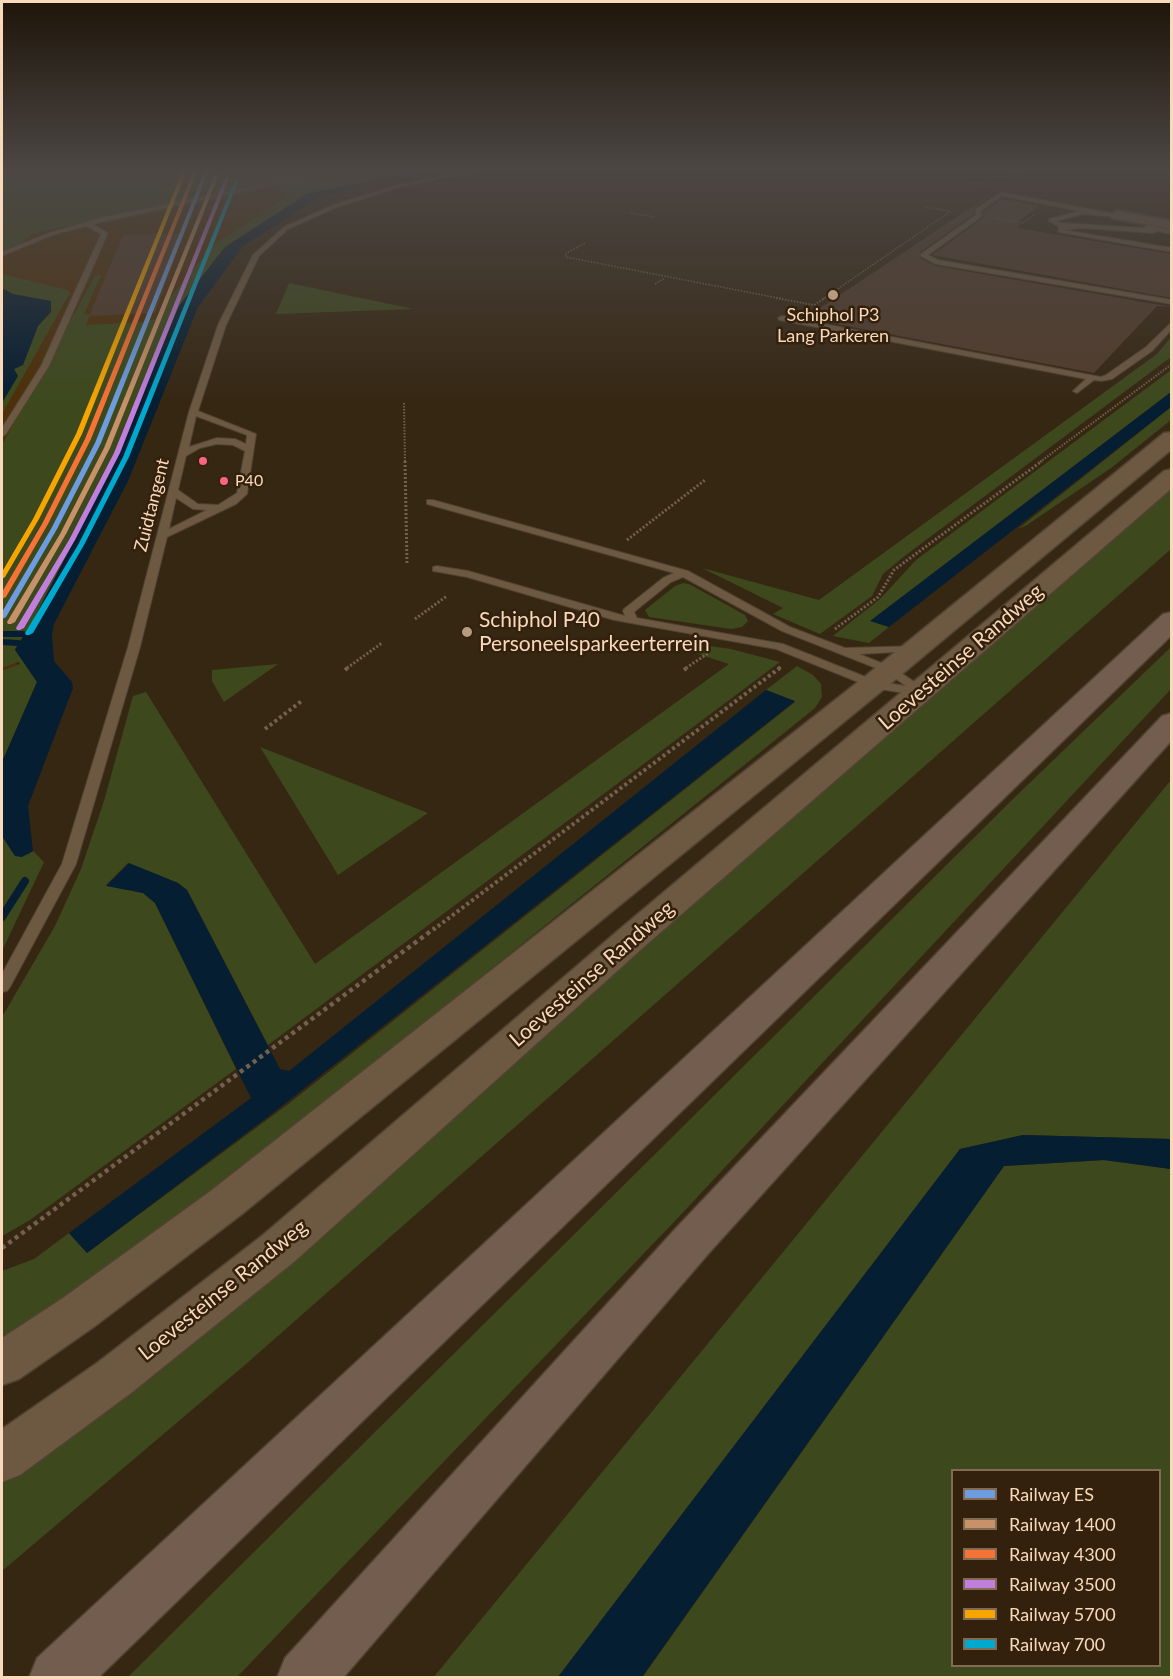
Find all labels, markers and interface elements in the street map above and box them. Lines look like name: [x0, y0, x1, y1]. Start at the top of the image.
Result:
marker: Schiphol P3 Lang Parkeren: [826, 288, 840, 302]
place label: Schiphol P3 Lang Parkeren: [777, 304, 889, 346]
unlabelled marker: [197, 455, 209, 467]
street label: Zuidtangent: [130, 456, 174, 554]
place label: P40: [235, 471, 263, 491]
marker: P40: [218, 475, 230, 487]
street label: Loevesteinse Randweg: [874, 579, 1048, 735]
place label: Schiphol P40 Personeelsparkeerterrein: [479, 607, 710, 657]
marker: Schiphol P40 Personeelsparkeerterrein: [460, 625, 474, 639]
street label: Loevesteinse Randweg: [505, 896, 679, 1052]
street label: Loevesteinse Randweg: [134, 1214, 312, 1366]
legend: [951, 1469, 1161, 1667]
text: Railway ES: [1009, 1483, 1094, 1505]
text: Railway 1400: [1009, 1513, 1116, 1535]
text: Railway 4300: [1009, 1543, 1116, 1565]
text: Railway 3500: [1009, 1573, 1116, 1595]
text: Railway 5700: [1009, 1603, 1116, 1625]
text: Railway 700: [1009, 1633, 1105, 1655]

